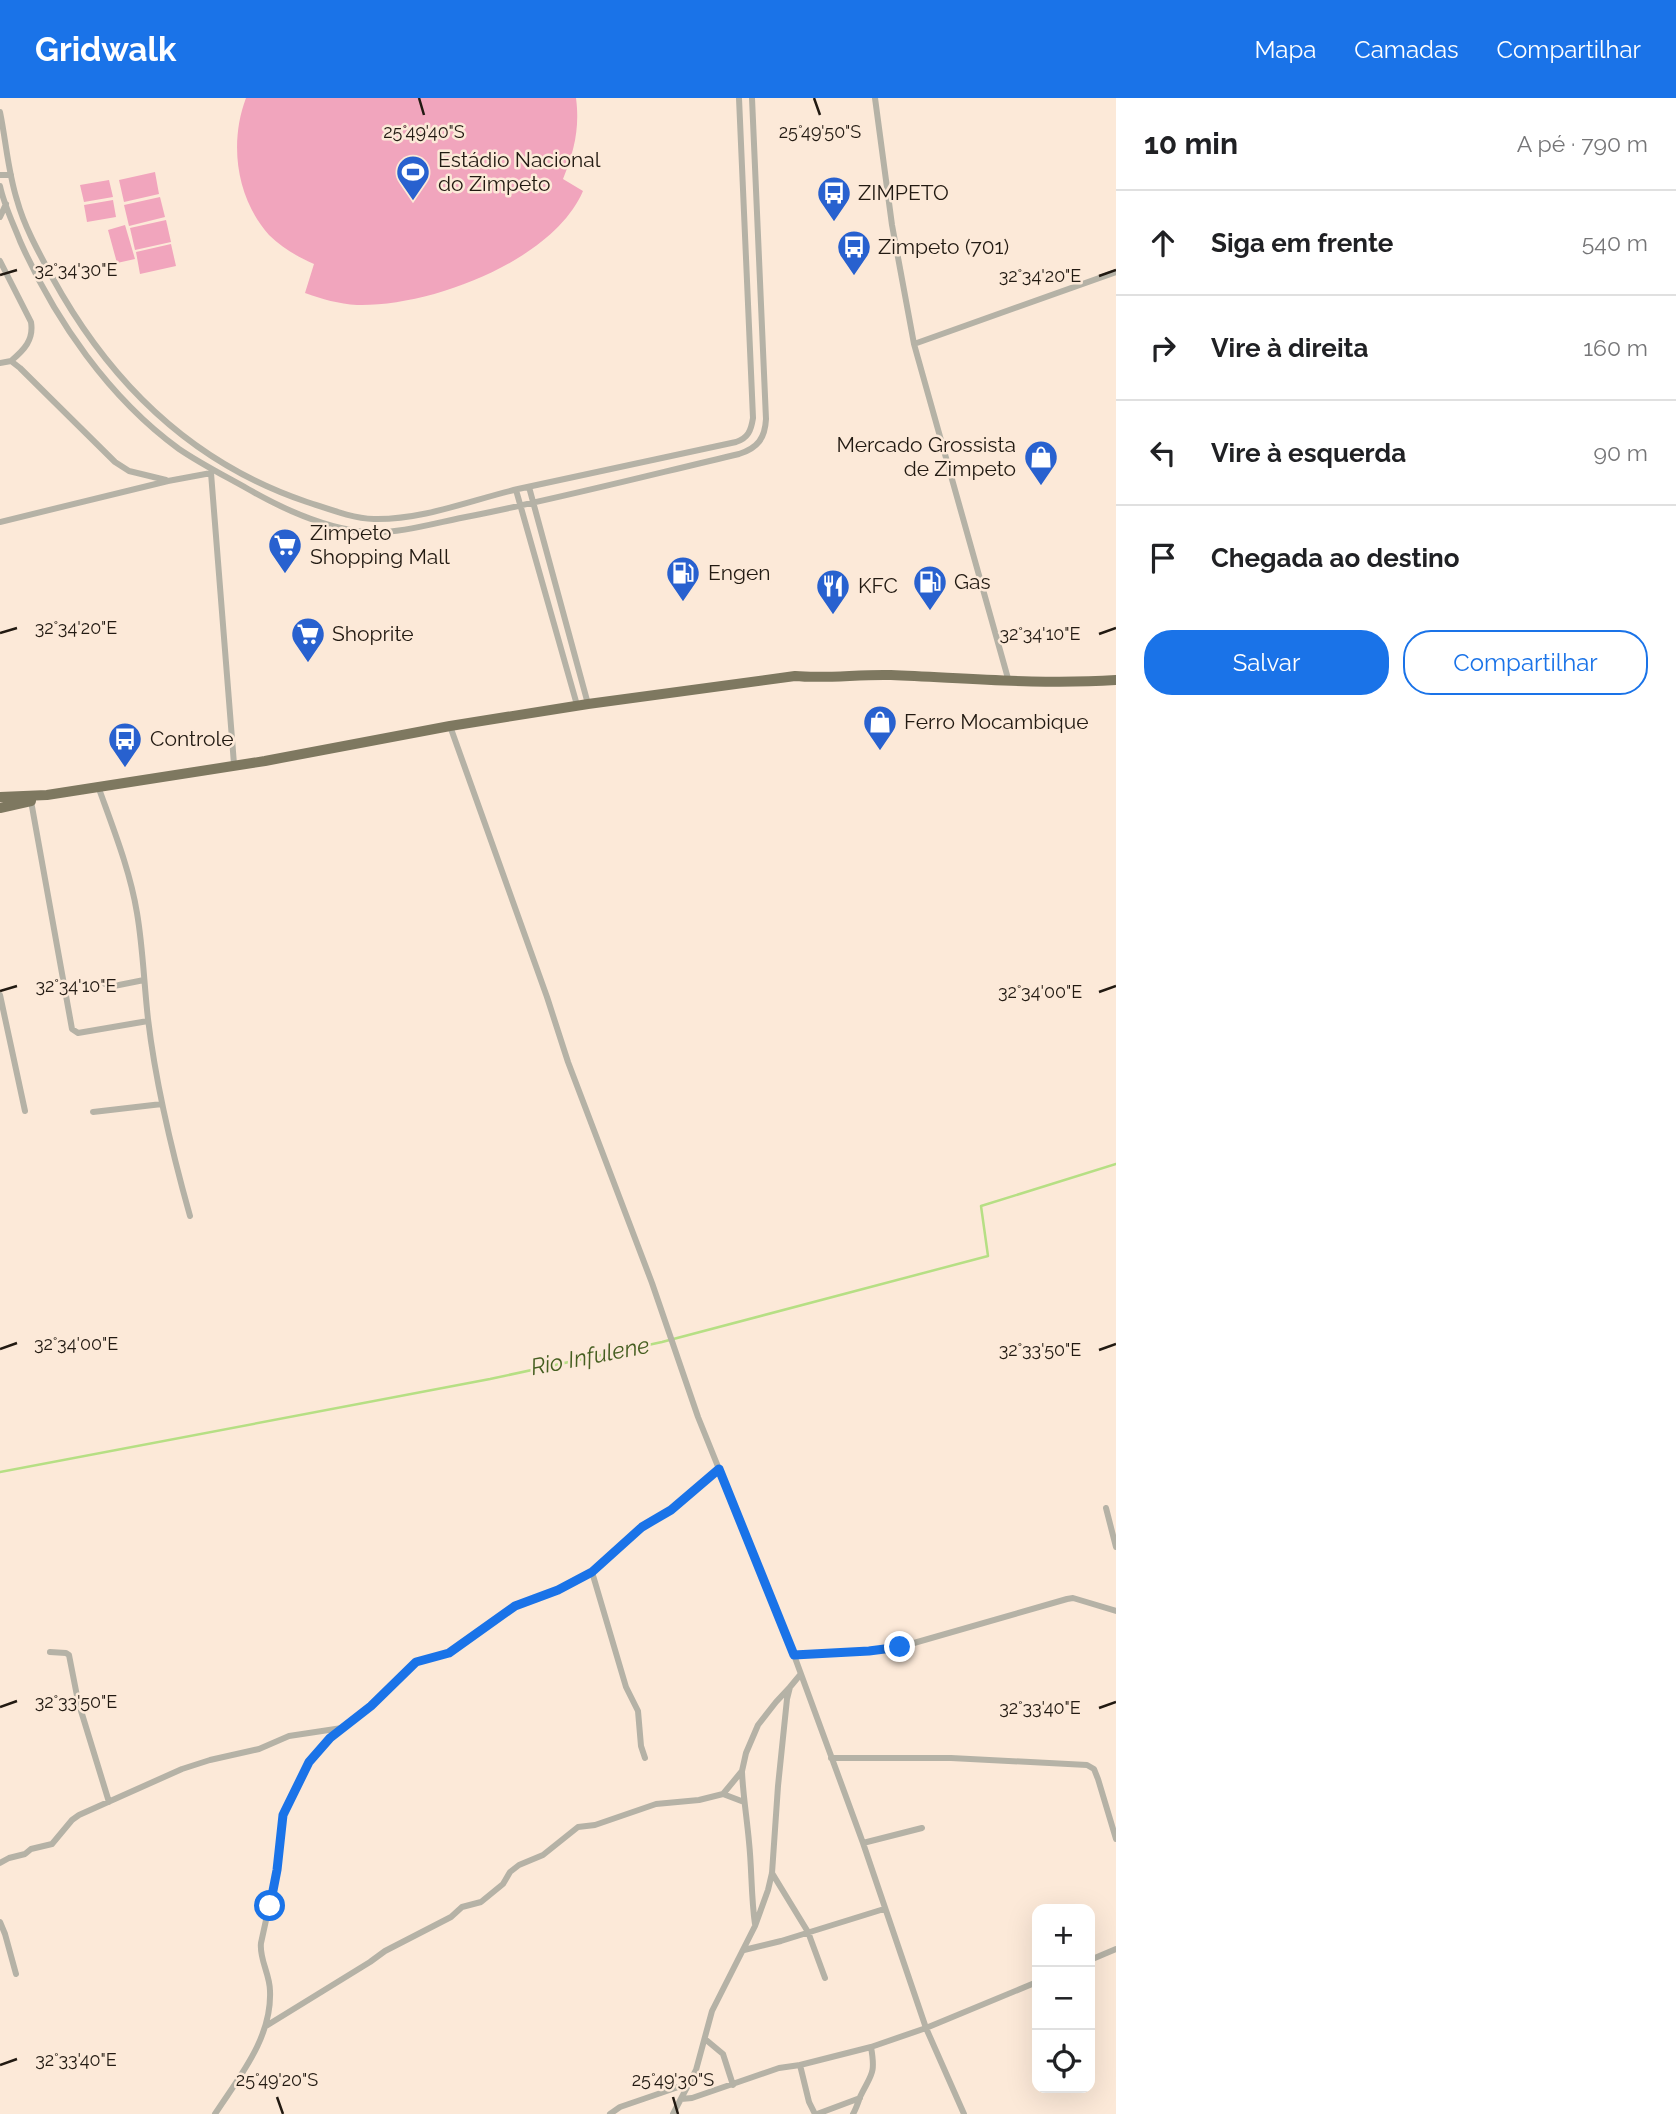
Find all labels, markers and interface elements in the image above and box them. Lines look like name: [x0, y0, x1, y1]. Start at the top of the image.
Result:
text: Gridwalk: [35, 30, 176, 69]
text: Mapa: [1254, 35, 1316, 64]
text: Camadas: [1354, 35, 1459, 64]
text: Compartilhar: [1497, 35, 1641, 64]
text: 25°49'40"S: [383, 121, 465, 142]
text: 25°49'50"S: [779, 121, 861, 142]
text: 10 min: [1144, 126, 1238, 161]
text: A pé · 790 m: [1517, 130, 1648, 157]
place label: Estádio Nacional do Zimpeto: [438, 147, 601, 196]
sports icon: Estádio Nacional do Zimpeto: [394, 153, 432, 202]
bus stop icon: ZIMPETO: [815, 174, 853, 223]
place label: ZIMPETO: [858, 180, 949, 205]
icon: ahead: [1144, 224, 1182, 262]
bus stop icon: Zimpeto (701): [835, 228, 873, 277]
text: Siga em frente: [1211, 228, 1393, 258]
text: 540 m: [1582, 229, 1648, 256]
place label: Zimpeto (701): [878, 234, 1009, 259]
text: 32°34'30"E: [35, 259, 117, 280]
text: 32°34'20"E: [999, 265, 1081, 286]
icon: right: [1144, 329, 1182, 367]
text: Vire à direita: [1211, 333, 1368, 363]
text: 160 m: [1583, 334, 1648, 361]
place label: Mercado Grossista de Zimpeto: [836, 432, 1016, 481]
icon: left: [1144, 434, 1182, 472]
shop icon: Mercado Grossista de Zimpeto: [1022, 438, 1060, 487]
text: Vire à esquerda: [1211, 438, 1406, 468]
text: 90 m: [1593, 439, 1648, 466]
place label: Zimpeto Shopping Mall: [310, 520, 450, 569]
supermarket icon: Zimpeto Shopping Mall: [266, 526, 304, 575]
icon: arrive: [1144, 539, 1182, 577]
text: Chegada ao destino: [1211, 543, 1460, 573]
fuel station icon: Engen: [664, 554, 702, 603]
place label: Engen: [708, 560, 770, 585]
fuel station icon: Gas: [911, 563, 949, 612]
restaurant icon: KFC: [814, 567, 852, 616]
place label: Gas: [954, 569, 991, 594]
place label: KFC: [858, 573, 898, 598]
supermarket icon: Shoprite: [289, 615, 327, 664]
text: 32°34'20"E: [35, 617, 117, 638]
place label: Shoprite: [332, 621, 414, 646]
text: 32°34'10"E: [1000, 623, 1081, 644]
button: Salvar: [1144, 630, 1389, 695]
button: Compartilhar: [1403, 630, 1648, 695]
shop icon: Ferro Mocambique: [861, 703, 899, 752]
place label: Ferro Mocambique: [904, 709, 1089, 734]
bus stop icon: Controle: [106, 720, 144, 769]
place label: Controle: [150, 726, 234, 751]
text: 32°34'10"E: [36, 975, 117, 996]
text: 32°34'00"E: [998, 981, 1082, 1002]
water label: Rio Infulene: [528, 1331, 652, 1380]
text: 32°34'00"E: [34, 1333, 118, 1354]
text: 32°33'50"E: [999, 1339, 1081, 1360]
route end: [884, 1631, 915, 1662]
text: 32°33'50"E: [35, 1691, 117, 1712]
text: 32°33'40"E: [999, 1697, 1081, 1718]
route start: [254, 1890, 285, 1921]
map controls: [1032, 1904, 1095, 2093]
button: +: [1032, 1904, 1095, 1967]
button: −: [1032, 1967, 1095, 2030]
button: locate: [1032, 2030, 1095, 2093]
text: 32°33'40"E: [35, 2049, 117, 2070]
text: 25°49'20"S: [236, 2069, 318, 2090]
text: 25°49'30"S: [632, 2069, 714, 2090]

